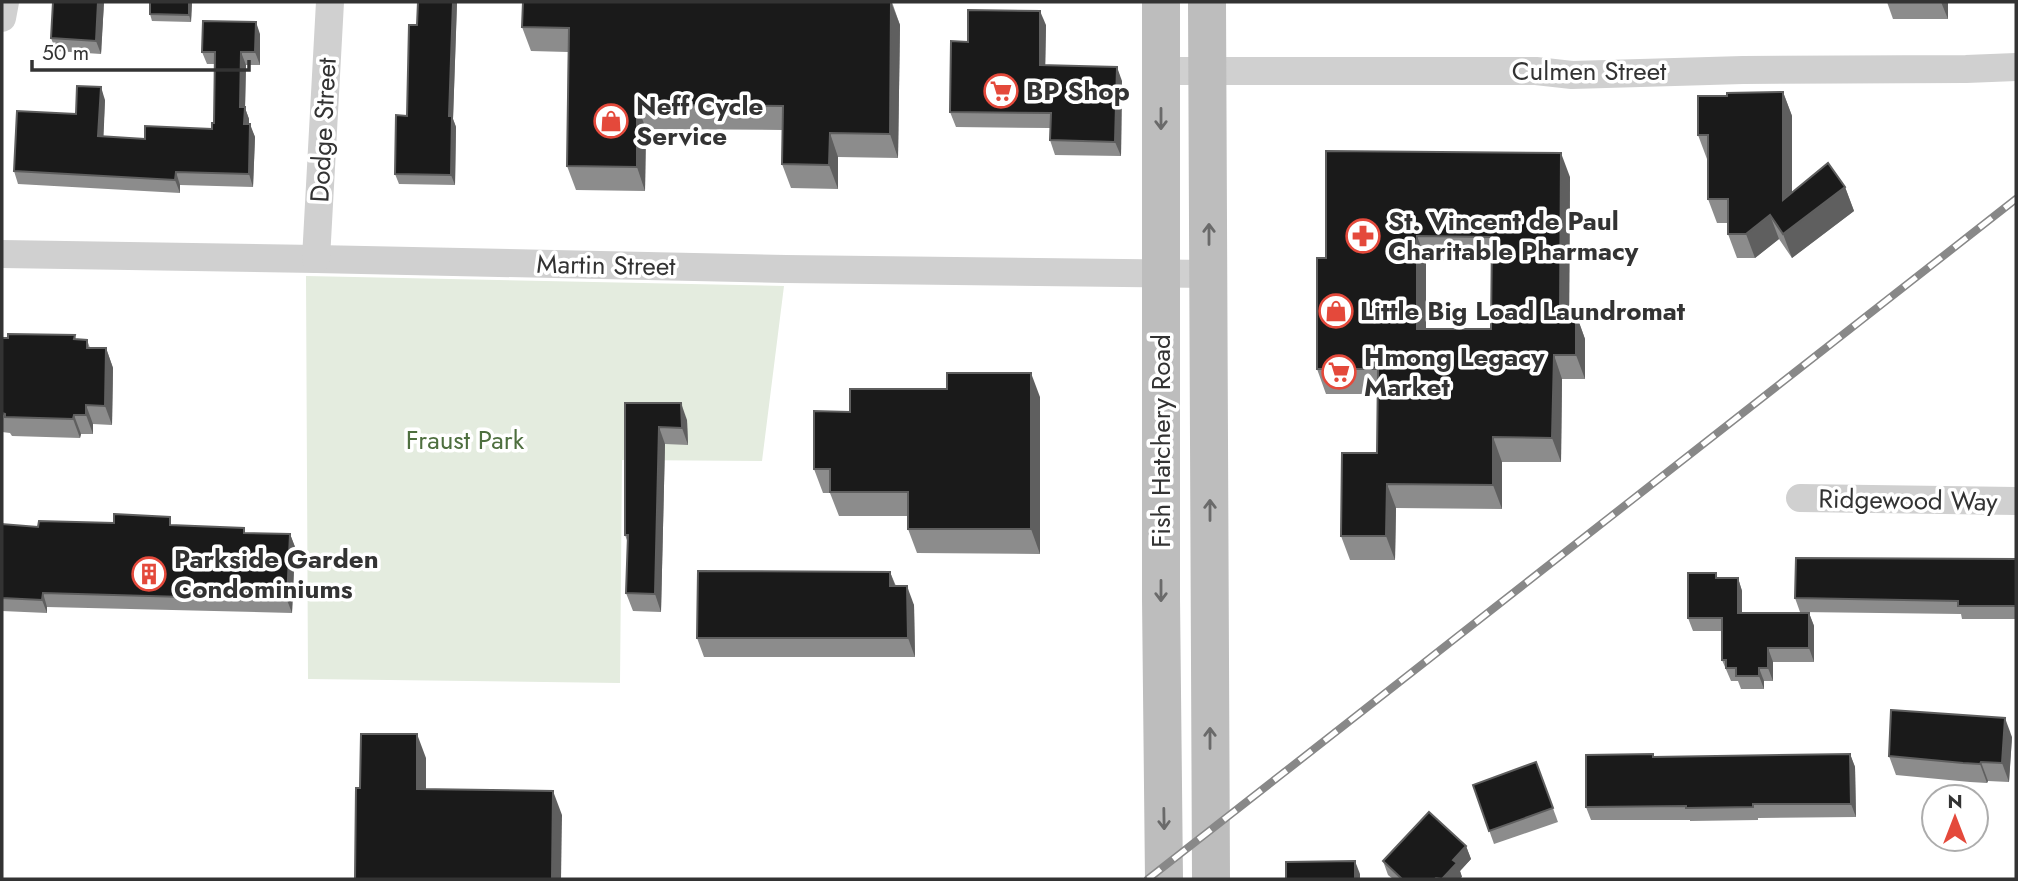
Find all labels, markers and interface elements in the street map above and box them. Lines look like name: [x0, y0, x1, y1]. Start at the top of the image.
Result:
scale bar: [32, 28, 248, 72]
text: 50 m: [42, 38, 89, 68]
street label: Culmen Street: [1512, 52, 1667, 90]
street label: Dodge Street: [300, 56, 346, 203]
supermarket icon: BP Shop: [982, 72, 1020, 110]
place label: BP Shop: [1026, 72, 1130, 110]
place label: Neff Cycle Service: [636, 87, 763, 155]
shop icon: Neff Cycle Service: [592, 102, 630, 140]
one-way arrow: [1154, 107, 1168, 130]
place label: St. Vincent de Paul Charitable Pharmacy: [1388, 202, 1639, 270]
pharmacy icon: St. Vincent de Paul Charitable Pharmacy: [1344, 217, 1382, 255]
one-way arrow: [1202, 222, 1216, 245]
street label: Martin Street: [536, 245, 677, 285]
shop icon: Little Big Load Laundromat: [1317, 292, 1355, 330]
place label: Little Big Load Laundromat: [1360, 292, 1686, 330]
street label: Fish Hatchery Road: [1142, 334, 1180, 548]
place label: Hmong Legacy Market: [1364, 338, 1545, 406]
supermarket icon: Hmong Legacy Market: [1320, 353, 1358, 391]
park label: Fraust Park: [406, 421, 525, 459]
street label: Ridgewood Way: [1818, 479, 1998, 521]
one-way arrow: [1203, 499, 1217, 522]
place label: Parkside Garden Condominiums: [174, 540, 379, 608]
building icon: Parkside Garden Condominiums: [130, 555, 168, 593]
one-way arrow: [1154, 580, 1168, 603]
one-way arrow: [1203, 726, 1217, 749]
north arrow: [1920, 783, 1990, 853]
text: N: [1947, 788, 1963, 815]
one-way arrow: [1157, 807, 1171, 830]

